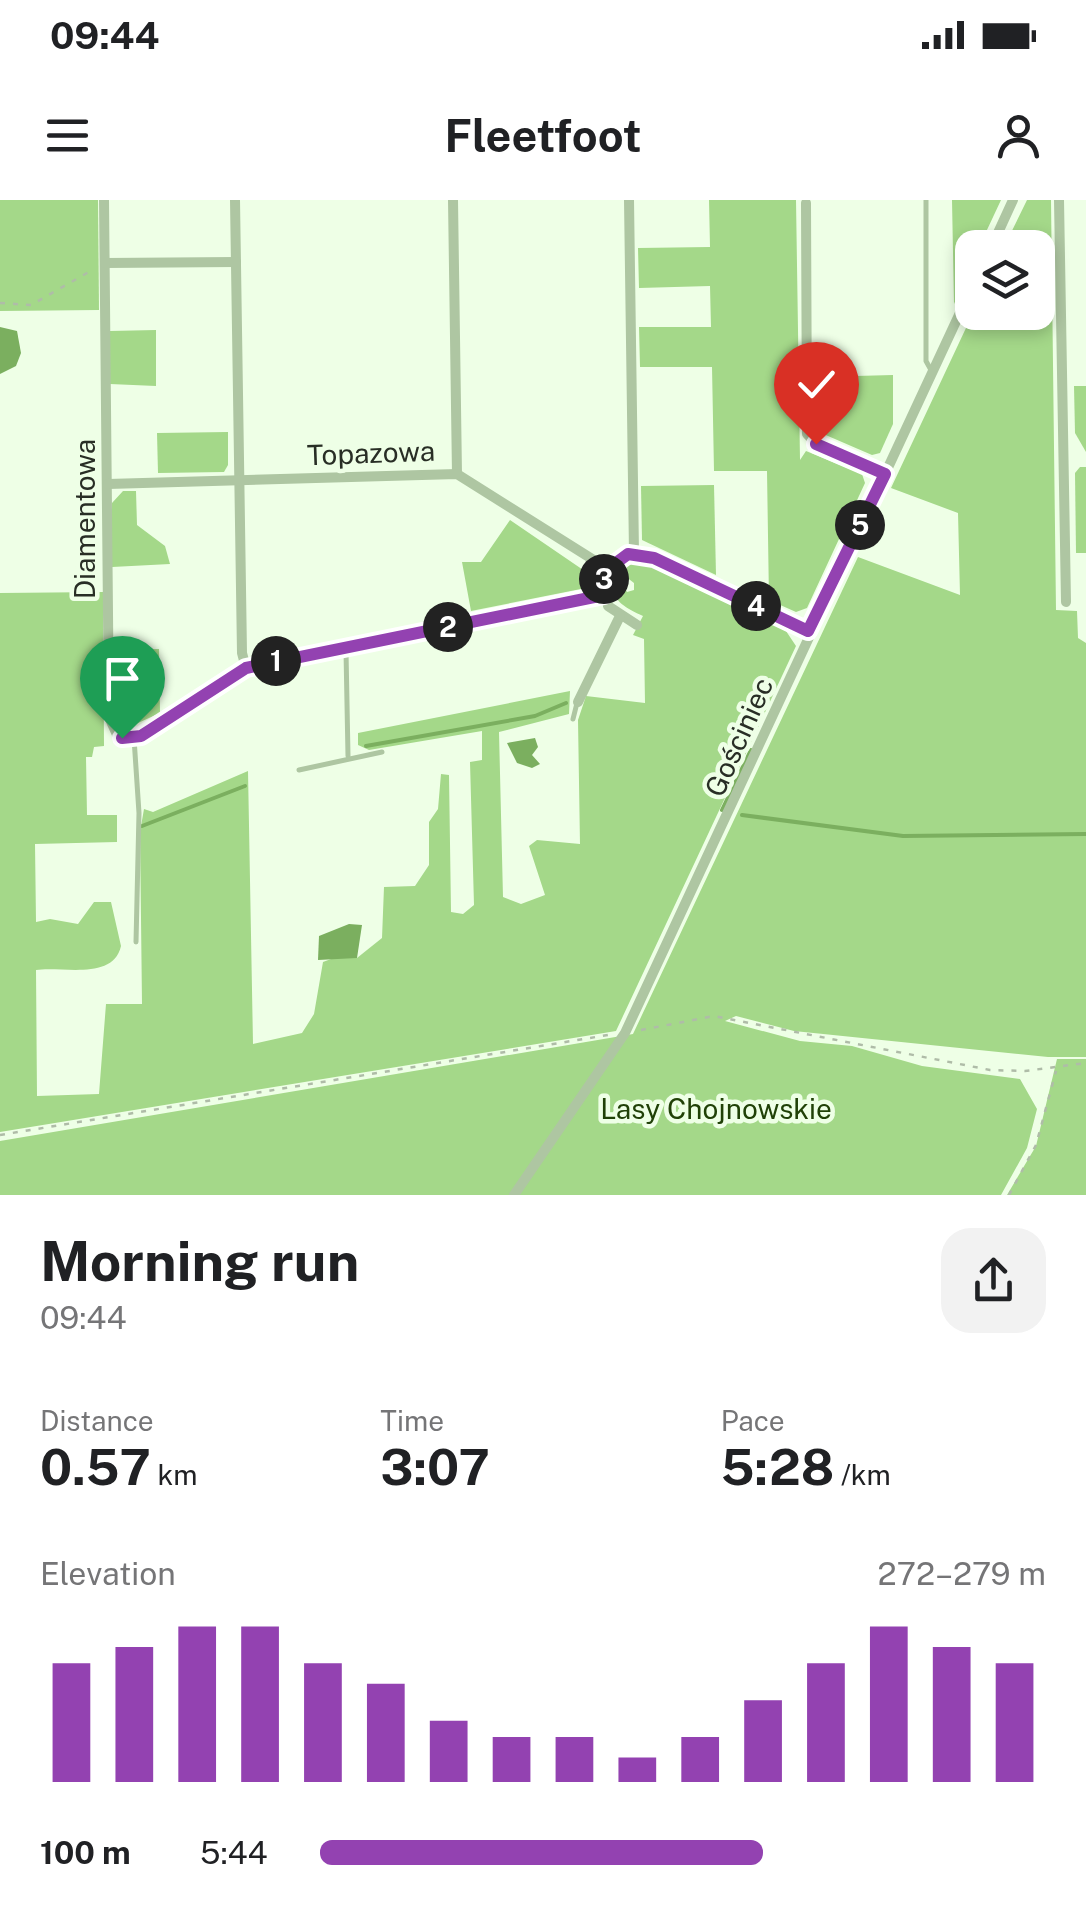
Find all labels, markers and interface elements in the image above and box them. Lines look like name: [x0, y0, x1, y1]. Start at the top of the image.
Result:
text: 09:44: [50, 13, 159, 58]
icon: menu: [40, 108, 95, 163]
icon: person: [991, 108, 1046, 163]
text: Fleetfoot: [444, 109, 642, 162]
map controls: [955, 230, 1055, 330]
button: layers: [955, 230, 1055, 330]
pin: [774, 342, 859, 445]
icon: check: [789, 357, 844, 412]
street label: Topazowa: [306, 434, 436, 471]
street label: Diamentowa: [68, 439, 101, 599]
pin: 5: [835, 500, 885, 550]
text: 5: [851, 508, 869, 541]
pin: 3: [579, 554, 629, 604]
text: 3: [595, 562, 613, 595]
pin: 4: [731, 581, 781, 631]
text: 4: [747, 589, 765, 622]
pin: 2: [423, 602, 473, 652]
text: 2: [439, 610, 457, 643]
pin: [80, 636, 165, 739]
pin: 1: [251, 636, 301, 686]
text: 1: [270, 644, 282, 677]
icon: arrive: [95, 651, 150, 706]
street label: Gościniec: [698, 672, 779, 801]
park label: Lasy Chojnowskie: [600, 1092, 832, 1125]
button: share: [941, 1228, 1046, 1333]
text: Morning run: [40, 1229, 359, 1293]
text: 09:44: [40, 1299, 127, 1336]
text: Distance: [40, 1404, 154, 1437]
text: Time: [380, 1404, 444, 1437]
text: Pace: [721, 1404, 785, 1437]
text: 0.57: [40, 1437, 151, 1496]
text: 3:07: [380, 1437, 490, 1496]
text: 5:28: [721, 1437, 834, 1496]
text: km: [151, 1458, 198, 1491]
text: /km: [834, 1458, 891, 1491]
text: Elevation: [40, 1555, 176, 1592]
text: 272–279 m: [878, 1555, 1046, 1592]
text: 100 m: [40, 1834, 131, 1871]
text: 5:44: [200, 1834, 268, 1871]

